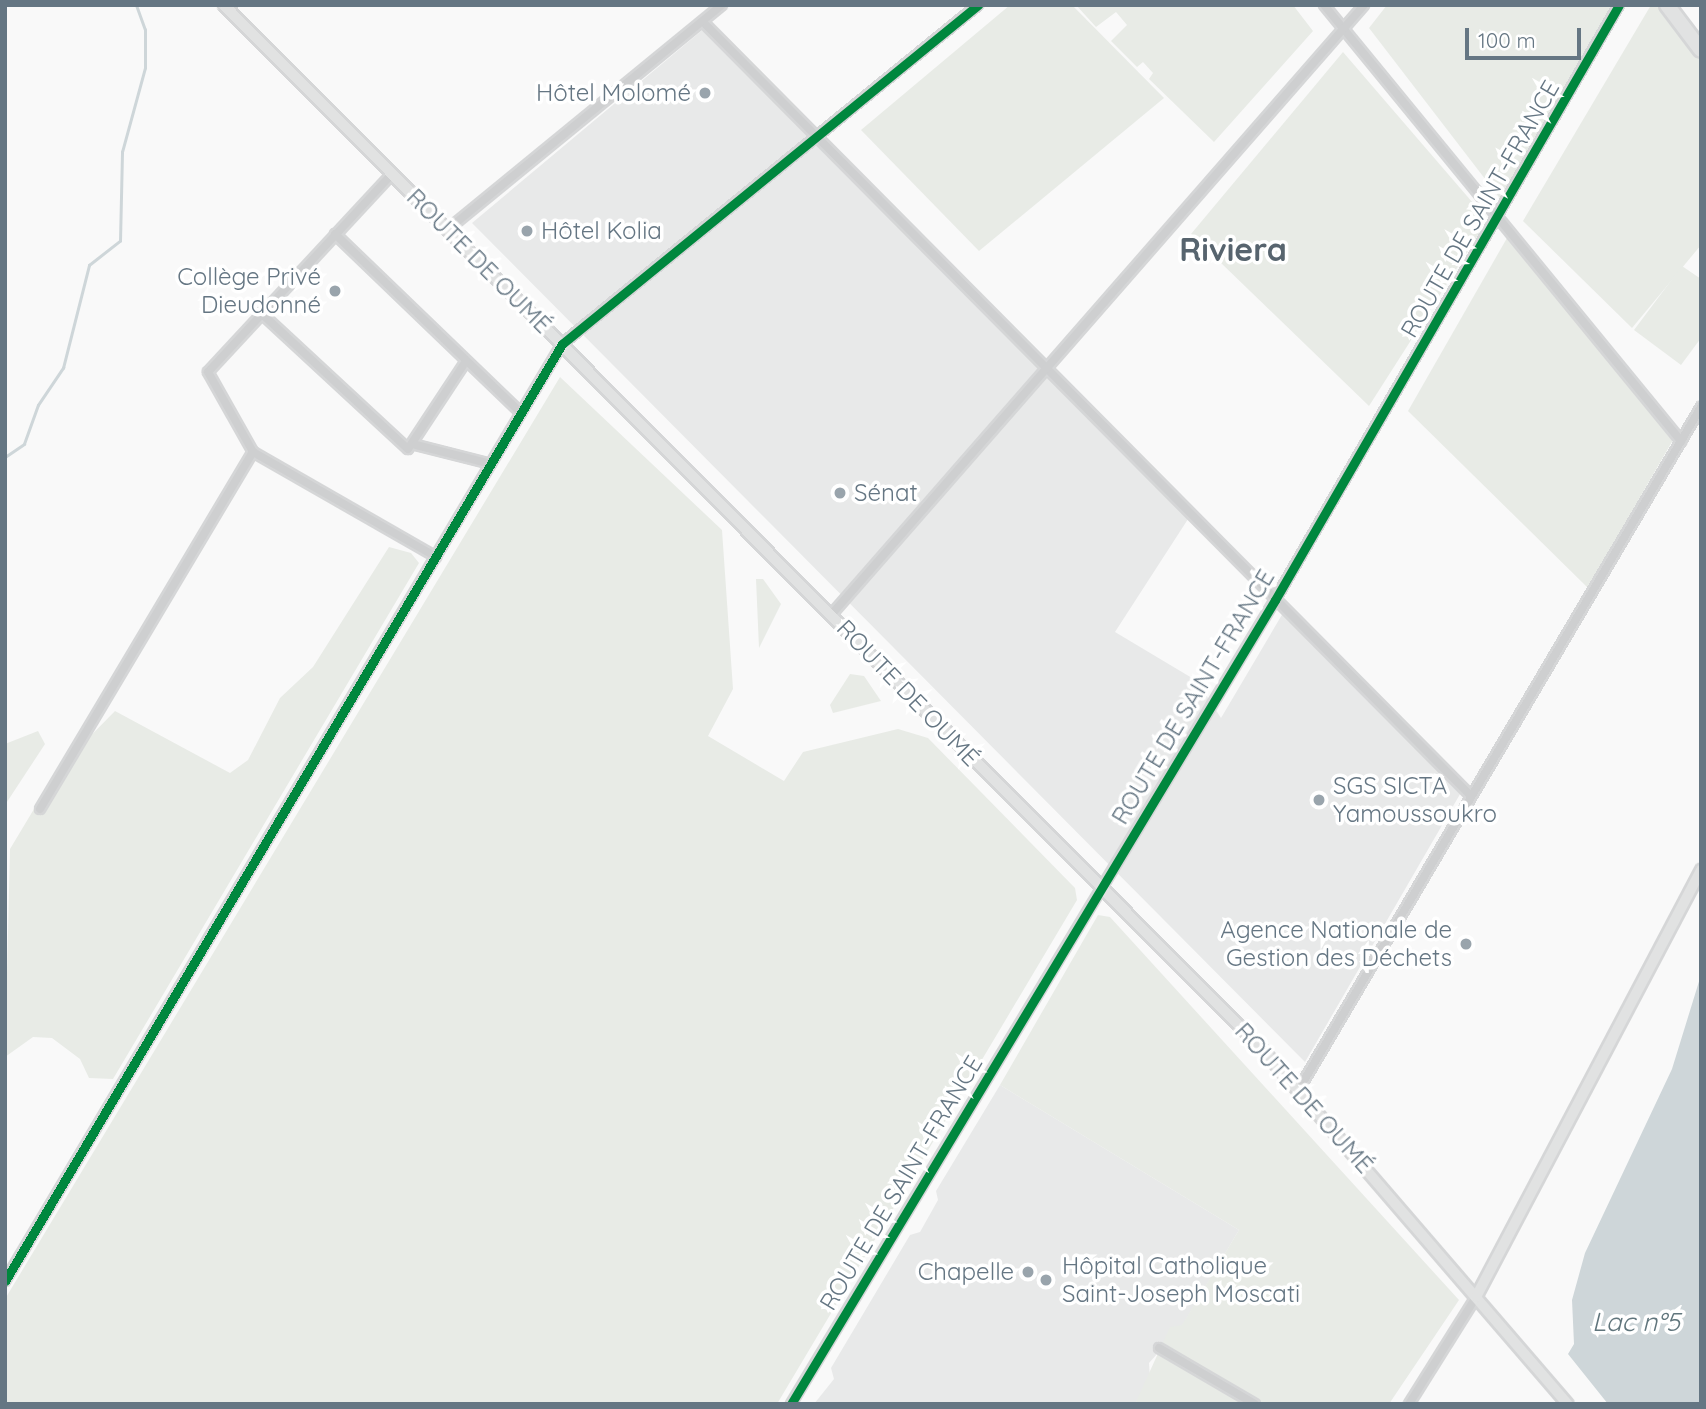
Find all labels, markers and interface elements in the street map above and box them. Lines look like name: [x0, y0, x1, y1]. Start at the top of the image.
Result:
scale bar: [1468, 14, 1584, 58]
text: 100 m: [1478, 27, 1536, 53]
street label: ROUTE DE SAINT-FRANCE: [1395, 75, 1565, 343]
place label: Hôtel Molomé: [536, 79, 691, 107]
marker: Hôtel Molomé: [697, 85, 713, 101]
street label: ROUTE DE OUMÉ: [401, 183, 557, 339]
place label: Hôtel Kolia: [541, 217, 662, 245]
marker: Hôtel Kolia: [519, 223, 535, 239]
district label: Riviera: [1179, 230, 1287, 268]
place label: Collège Privé Dieudonné: [177, 263, 321, 319]
marker: Collège Privé Dieudonné: [327, 283, 343, 299]
place label: Sénat: [854, 479, 918, 507]
marker: Sénat: [832, 485, 848, 501]
street label: ROUTE DE SAINT-FRANCE: [1106, 565, 1280, 829]
street label: ROUTE DE OUMÉ: [831, 614, 985, 772]
place label: SGS SICTA Yamoussoukro: [1333, 772, 1497, 828]
marker: SGS SICTA Yamoussoukro: [1311, 792, 1327, 808]
place label: Agence Nationale de Gestion des Déchets: [1220, 916, 1452, 972]
marker: Agence Nationale de Gestion des Déchets: [1458, 936, 1474, 952]
street label: ROUTE DE OUMÉ: [1229, 1017, 1379, 1179]
street label: ROUTE DE SAINT-FRANCE: [814, 1051, 988, 1315]
place label: Hôpital Catholique Saint-Joseph Moscati: [1062, 1252, 1300, 1308]
place label: Chapelle: [918, 1258, 1014, 1286]
marker: Chapelle: [1020, 1264, 1036, 1280]
marker: Hôpital Catholique Saint-Joseph Moscati: [1036, 1270, 1056, 1290]
water label: Lac n°5: [1592, 1306, 1680, 1338]

